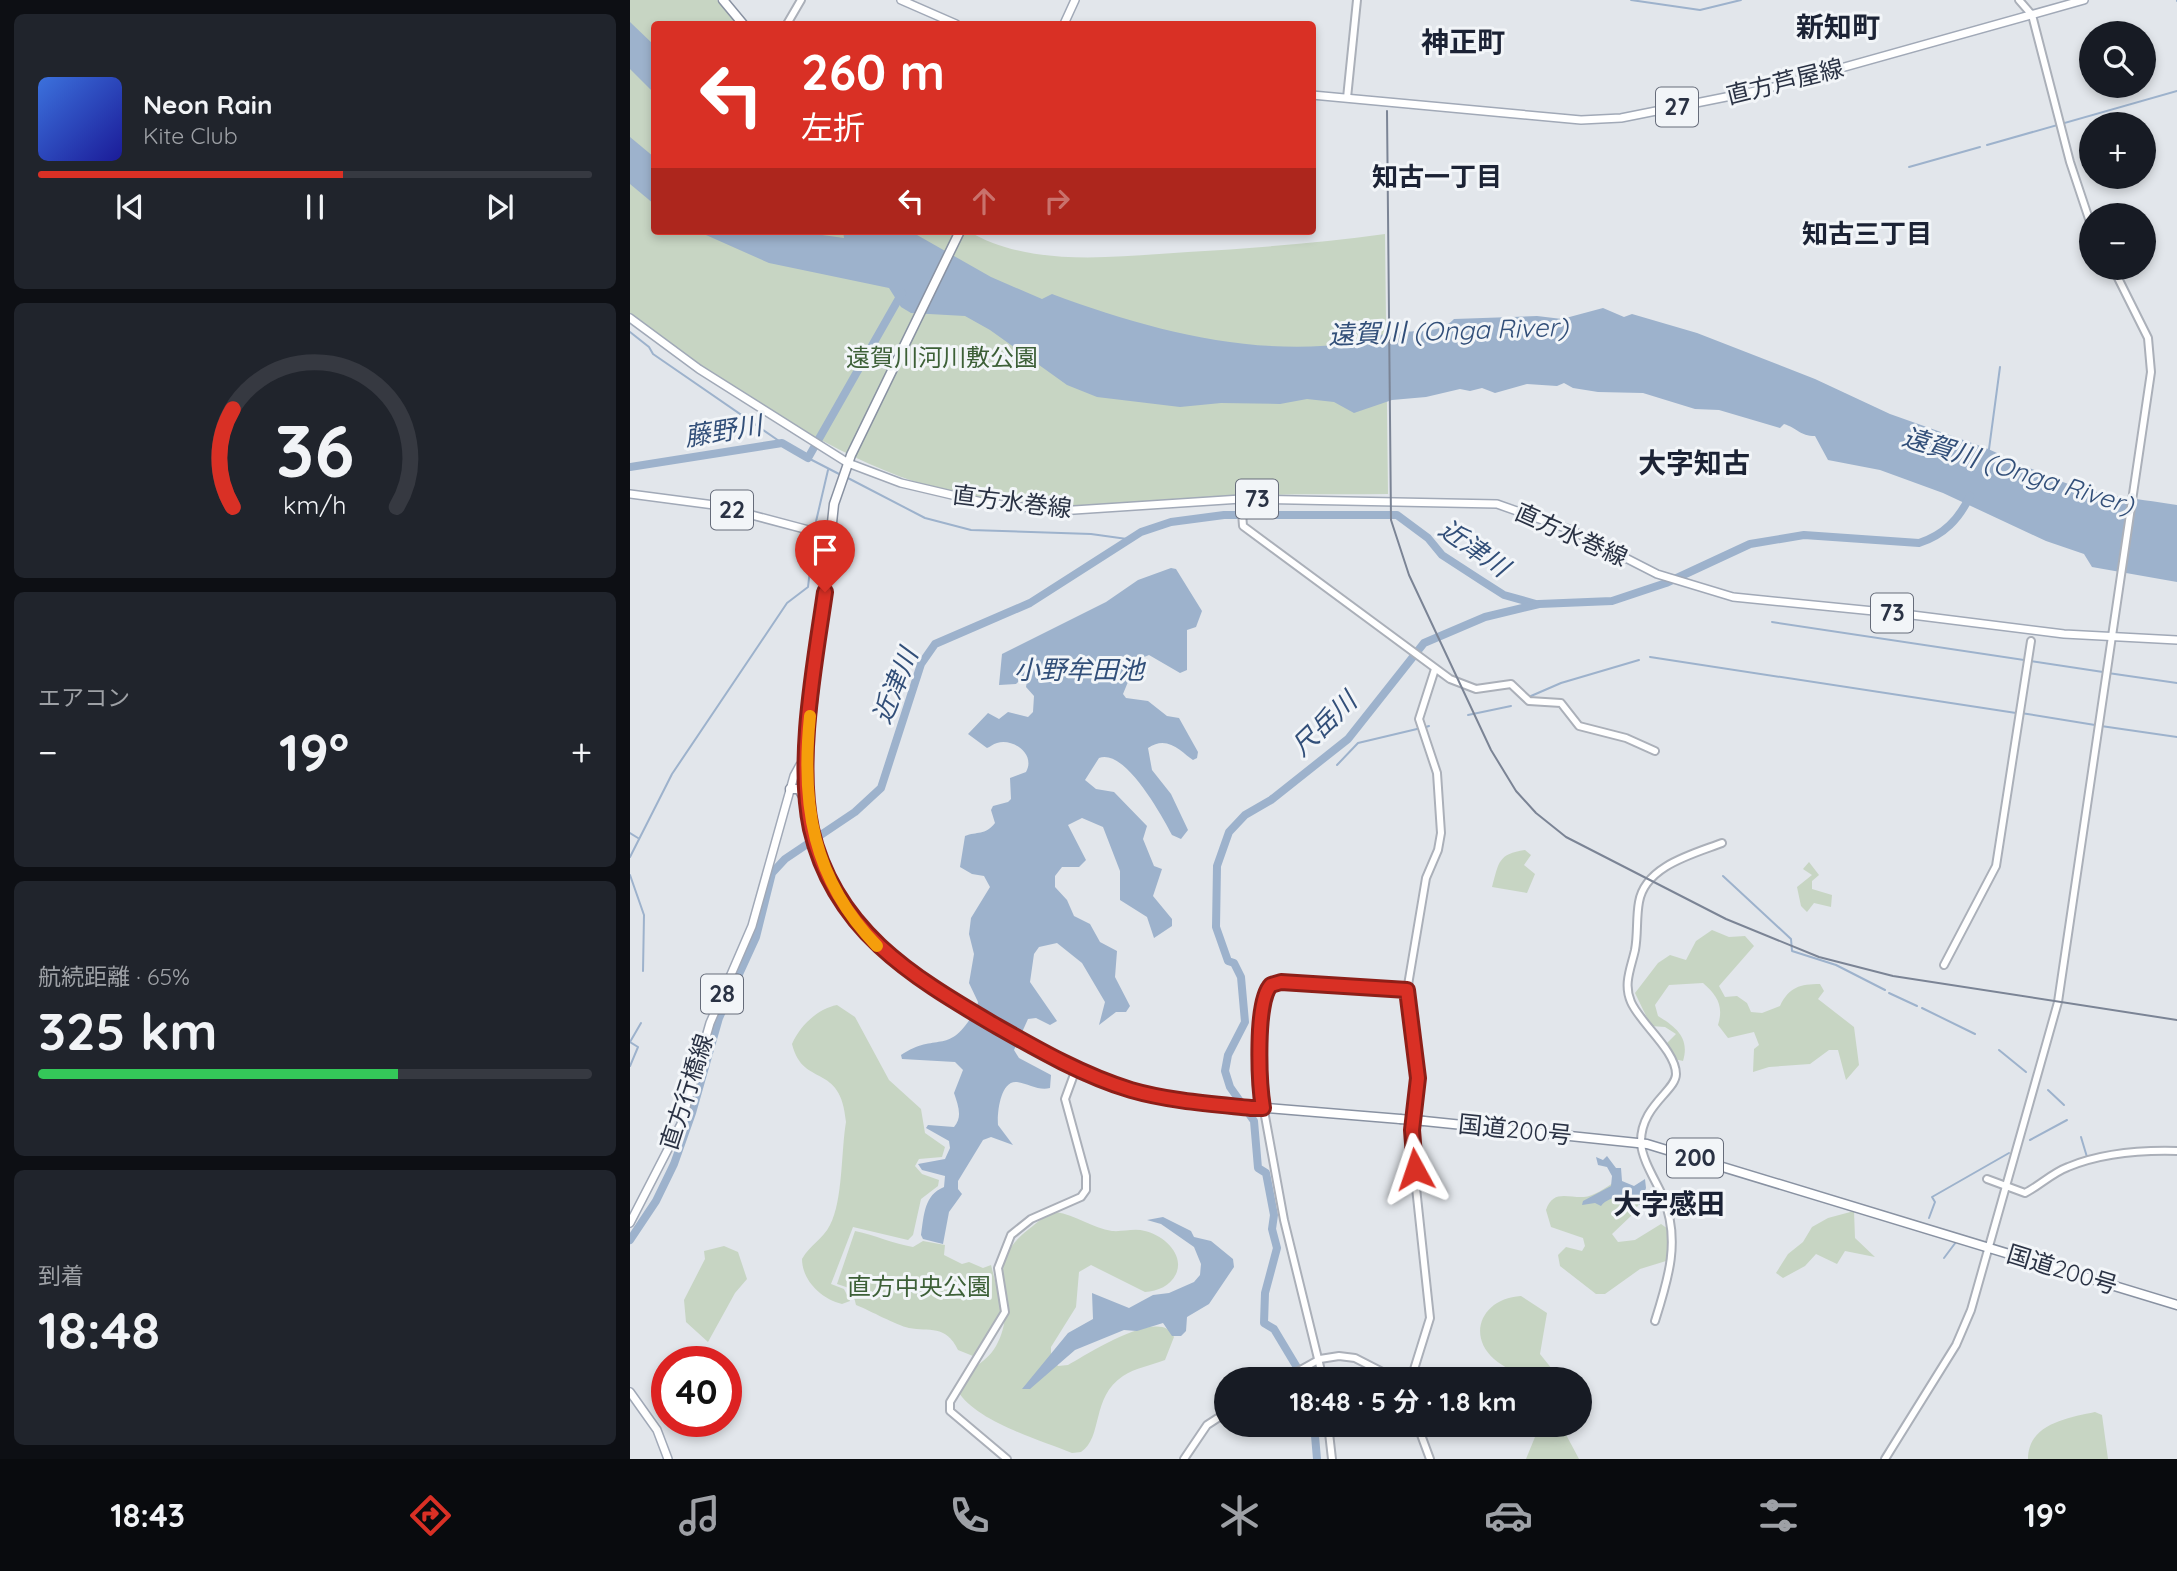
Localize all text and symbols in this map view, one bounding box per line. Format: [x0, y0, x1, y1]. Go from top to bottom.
district label: 新知町 [1796, 9, 1880, 44]
map controls [2079, 21, 2156, 280]
button: search [2079, 21, 2156, 98]
district label: 神正町 [1421, 24, 1505, 59]
text: 260 m [801, 41, 945, 102]
icon: left [686, 49, 777, 140]
street label: 直方芦屋線 [1723, 52, 1847, 110]
text: Neon Rain [143, 88, 272, 121]
road number: 27 [1656, 88, 1698, 127]
text: 左折 [801, 107, 865, 147]
button: + [2079, 112, 2156, 189]
text: Kite Club [143, 121, 238, 150]
district label: 知古一丁目 [1372, 160, 1502, 193]
icon: left [892, 182, 930, 220]
icon: ahead [965, 182, 1003, 220]
icon: right [1038, 182, 1076, 220]
icon: previous [111, 188, 149, 226]
icon: pause [296, 188, 334, 226]
icon: next [481, 188, 519, 226]
button: − [2079, 203, 2156, 280]
district label: 知古三丁目 [1802, 217, 1932, 250]
water label: 遠賀川 (Onga River) [1328, 310, 1570, 351]
park label: 遠賀川河川敷公園 [846, 342, 1038, 372]
text: 36 [275, 404, 355, 495]
water label: 藤野川 [682, 408, 767, 453]
water label: 遠賀川 (Onga River) [1899, 420, 2139, 522]
district label: 大字知古 [1638, 445, 1750, 480]
street label: 直方水巻線 [951, 479, 1074, 523]
road number: 73 [1236, 480, 1278, 519]
text: km/h [283, 488, 347, 519]
road number: 22 [711, 490, 753, 530]
street label: 直方水巻線 [1510, 496, 1632, 572]
water label: 近津川 [1433, 512, 1518, 585]
pin [795, 520, 855, 592]
icon: arrive [806, 531, 844, 569]
road number: 73 [1871, 594, 1913, 632]
water label: 近津川 [865, 641, 926, 728]
water label: 小野牟田池 [1014, 653, 1147, 686]
text: エアコン [38, 683, 130, 712]
water label: 尺岳川 [1284, 683, 1365, 763]
text: 19° [279, 719, 349, 784]
text: − [38, 728, 58, 776]
text: + [571, 728, 592, 776]
text: 航続距離 · 65% [38, 962, 190, 991]
road number: 28 [701, 974, 743, 1014]
text: 325 km [38, 998, 218, 1063]
street label: 直方行橋線 [653, 1030, 719, 1153]
street label: 国道200号 [1457, 1108, 1573, 1150]
position arrow [1378, 1132, 1452, 1206]
road number: 200 [1667, 1138, 1723, 1177]
district label: 大字感田 [1613, 1186, 1725, 1221]
street label: 国道200号 [2003, 1238, 2121, 1300]
text: 到着 [38, 1261, 84, 1290]
park label: 直方中央公園 [847, 1271, 991, 1301]
text: 18:48 [38, 1297, 160, 1362]
speed limit sign: 40 [651, 1346, 742, 1437]
text: 18:48 · 5 分 · 1.8 km [1290, 1385, 1516, 1418]
icon: directions [406, 1491, 455, 1540]
icon: music [675, 1491, 724, 1540]
icon: phone [945, 1491, 994, 1540]
icon: climate [1215, 1491, 1264, 1540]
icon: car [1484, 1491, 1533, 1540]
icon: filters [1754, 1491, 1803, 1540]
text: 18:43 [110, 1495, 185, 1535]
text: 19° [2023, 1495, 2067, 1535]

